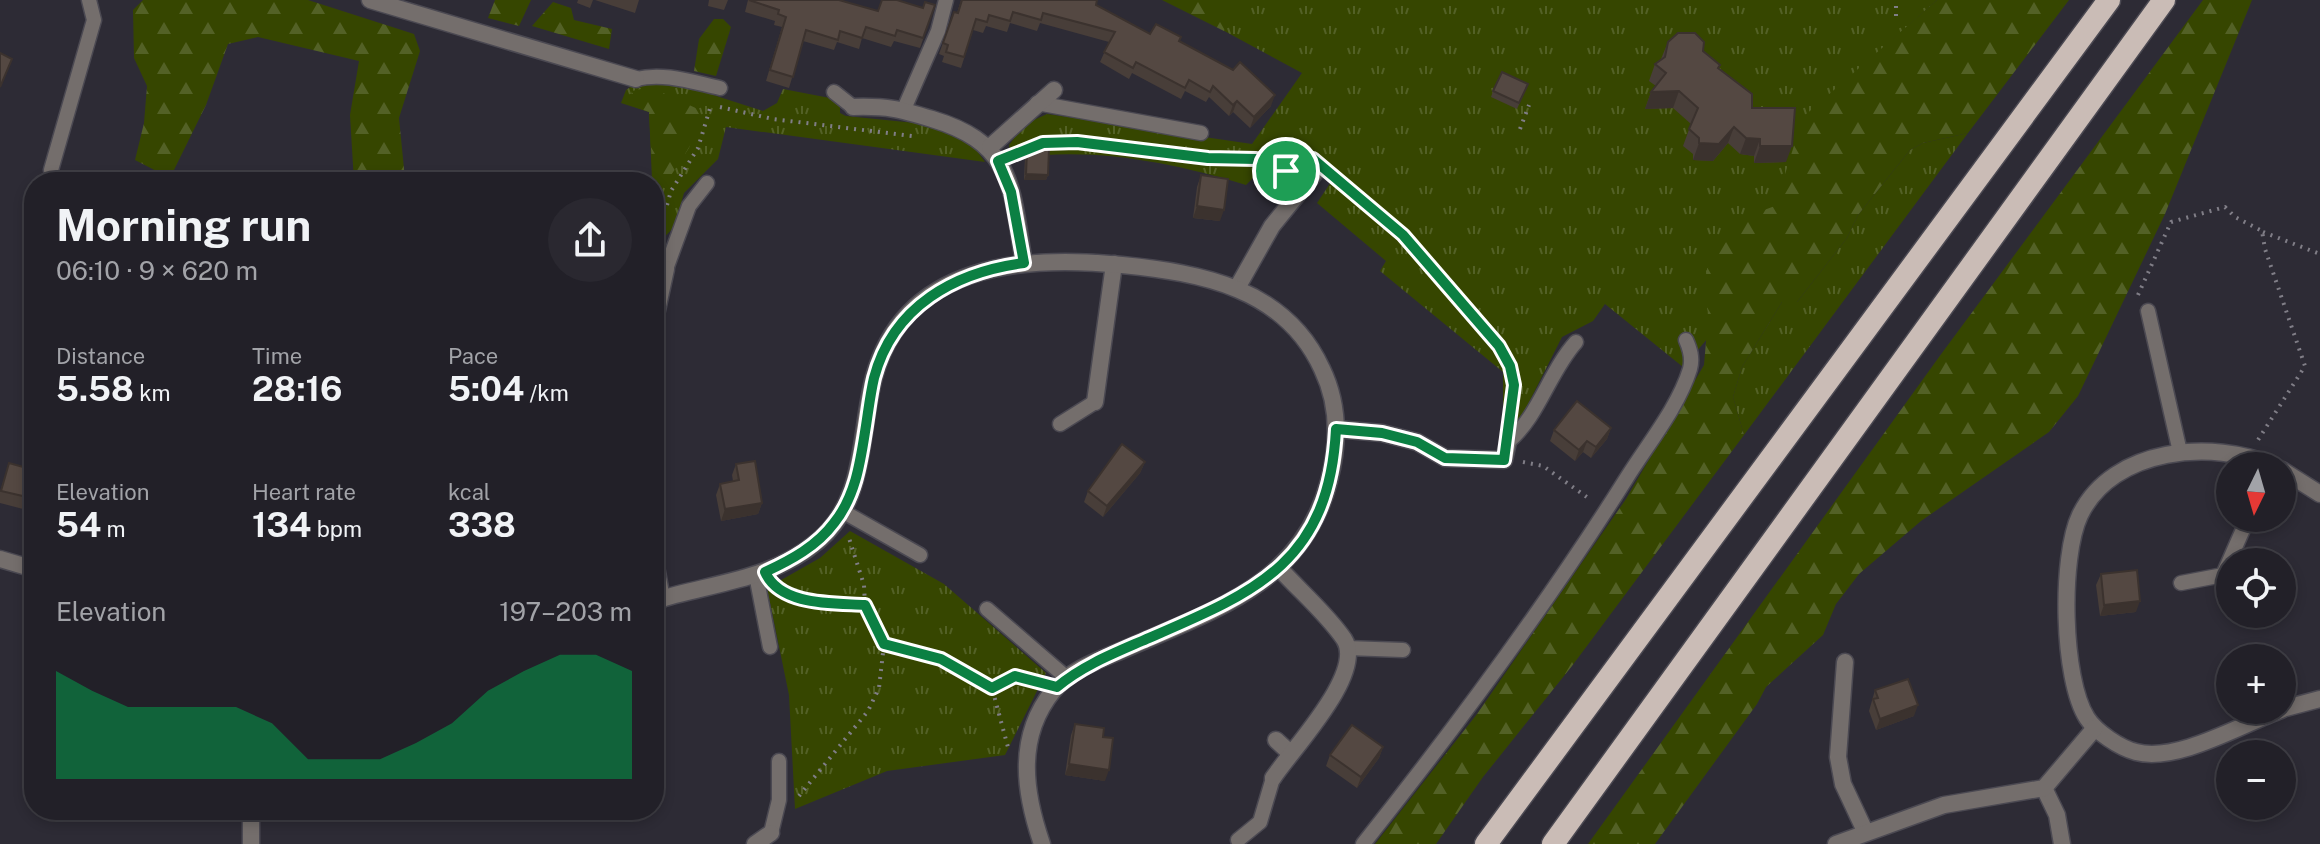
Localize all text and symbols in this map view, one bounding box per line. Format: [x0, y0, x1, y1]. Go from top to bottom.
pin [1252, 137, 1320, 205]
icon: arrive [1264, 149, 1308, 193]
button: share [548, 198, 632, 282]
text: Morning run [56, 199, 311, 251]
text: 06:10 · 9 × 620 m [56, 255, 258, 286]
text: Distance [56, 343, 145, 369]
text: Time [252, 343, 302, 369]
text: Pace [448, 343, 498, 369]
text: 5.58 [56, 369, 134, 409]
text: 28:16 [252, 369, 343, 409]
text: 5:04 [448, 369, 524, 409]
text: km [134, 380, 171, 406]
text: /km [524, 380, 569, 406]
north arrow [2216, 452, 2296, 532]
map controls [2216, 452, 2296, 820]
text: Elevation [56, 479, 149, 505]
text: Heart rate [252, 479, 356, 505]
text: kcal [448, 479, 490, 505]
text: 54 [56, 505, 101, 545]
text: 134 [252, 505, 311, 545]
text: 338 [448, 505, 516, 545]
text: m [101, 516, 126, 542]
text: bpm [311, 516, 362, 542]
button: locate [2216, 548, 2296, 628]
text: Elevation [56, 596, 166, 627]
text: 197–203 m [499, 596, 632, 627]
button: + [2216, 644, 2296, 724]
button: − [2216, 740, 2296, 820]

